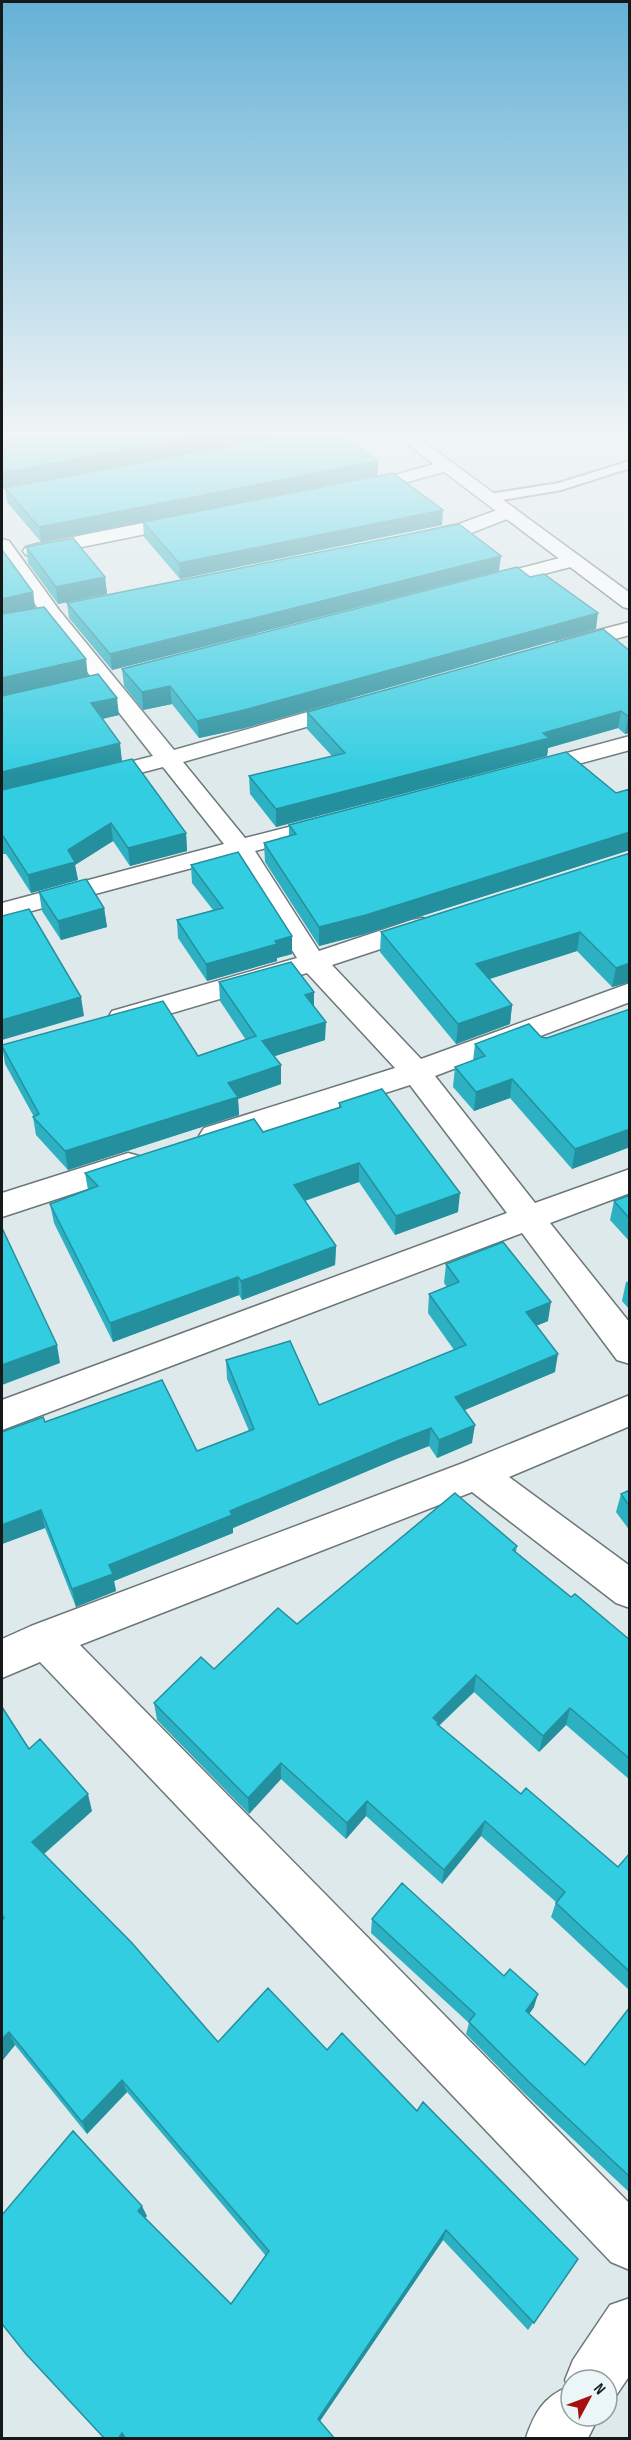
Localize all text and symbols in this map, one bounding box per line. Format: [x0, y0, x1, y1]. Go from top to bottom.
north arrow [559, 2368, 619, 2428]
text: N [589, 2380, 609, 2399]

